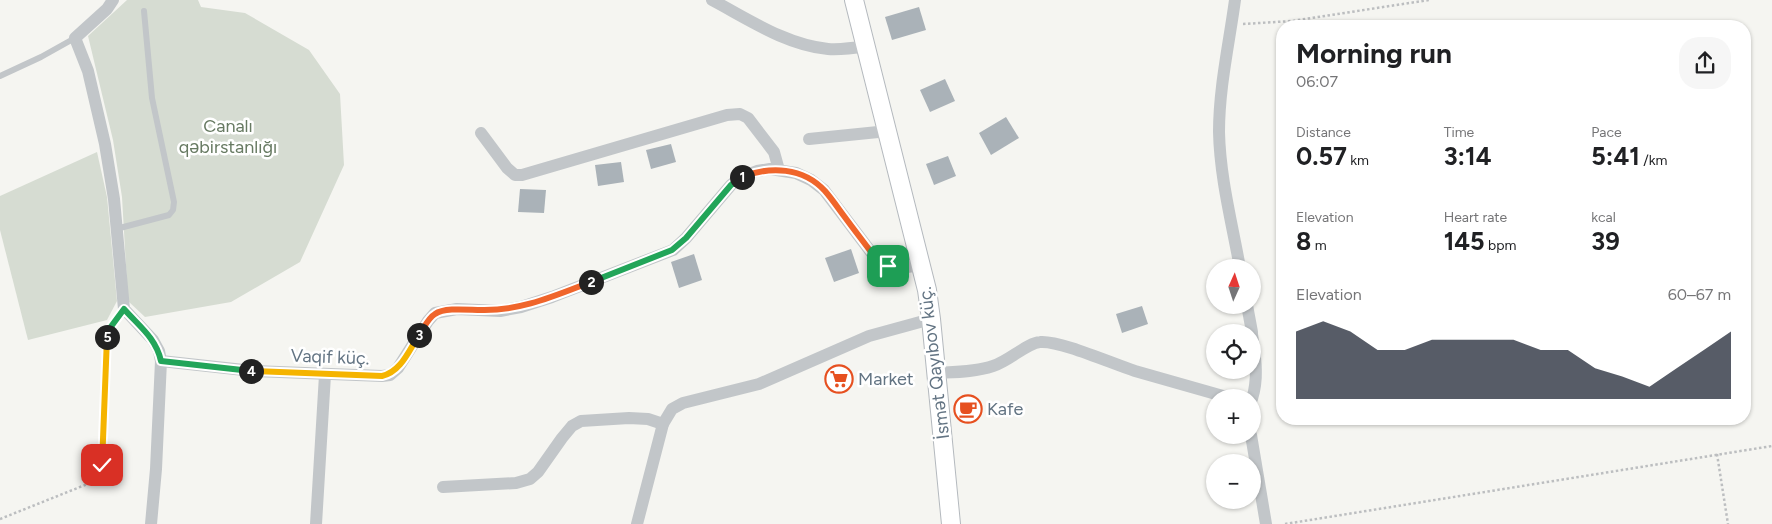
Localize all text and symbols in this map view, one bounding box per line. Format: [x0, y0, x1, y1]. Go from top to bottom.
text: Morning run [1296, 36, 1452, 70]
button: share [1679, 37, 1731, 89]
text: 06:07 [1296, 72, 1338, 91]
park label: Canalı qəbirstanlığı [179, 115, 277, 158]
text: Distance [1296, 124, 1351, 141]
text: Time [1444, 124, 1474, 141]
text: Pace [1591, 124, 1622, 141]
text: 0.57 [1296, 141, 1347, 171]
text: 3:14 [1444, 141, 1491, 171]
text: 5:41 [1591, 141, 1640, 171]
text: km [1347, 152, 1369, 169]
text: /km [1640, 152, 1667, 169]
pin: 1 [730, 164, 754, 190]
text: 1 [740, 169, 745, 186]
text: Elevation [1296, 209, 1354, 226]
text: Heart rate [1444, 209, 1507, 226]
text: kcal [1591, 209, 1616, 226]
text: 8 [1296, 226, 1311, 256]
text: 145 [1444, 226, 1485, 256]
text: 39 [1591, 226, 1620, 256]
text: m [1311, 237, 1327, 254]
text: bpm [1485, 237, 1516, 254]
pin [867, 245, 909, 287]
icon: arrive [874, 252, 902, 280]
north arrow [1206, 259, 1261, 314]
map controls [1206, 259, 1261, 509]
pin: 2 [578, 270, 604, 294]
text: 2 [587, 274, 596, 291]
text: Elevation [1296, 285, 1362, 304]
text: 60–67 m [1668, 285, 1731, 304]
street label: İsmət Qayıbov küç. [914, 286, 954, 440]
pin: 3 [406, 322, 432, 348]
pin: 5 [94, 324, 120, 350]
button: locate [1206, 324, 1261, 379]
text: 3 [416, 327, 423, 344]
text: 5 [103, 329, 112, 346]
street label: Vaqif küç. [290, 345, 370, 369]
pin: 4 [238, 358, 264, 384]
text: 4 [247, 363, 256, 380]
supermarket icon: Market [824, 364, 854, 394]
place label: Market [858, 368, 914, 390]
button: + [1206, 389, 1261, 444]
cafe icon: Kafe [953, 394, 983, 424]
place label: Kafe [987, 398, 1024, 420]
pin [81, 444, 123, 486]
icon: check [88, 451, 116, 479]
button: − [1206, 454, 1261, 509]

